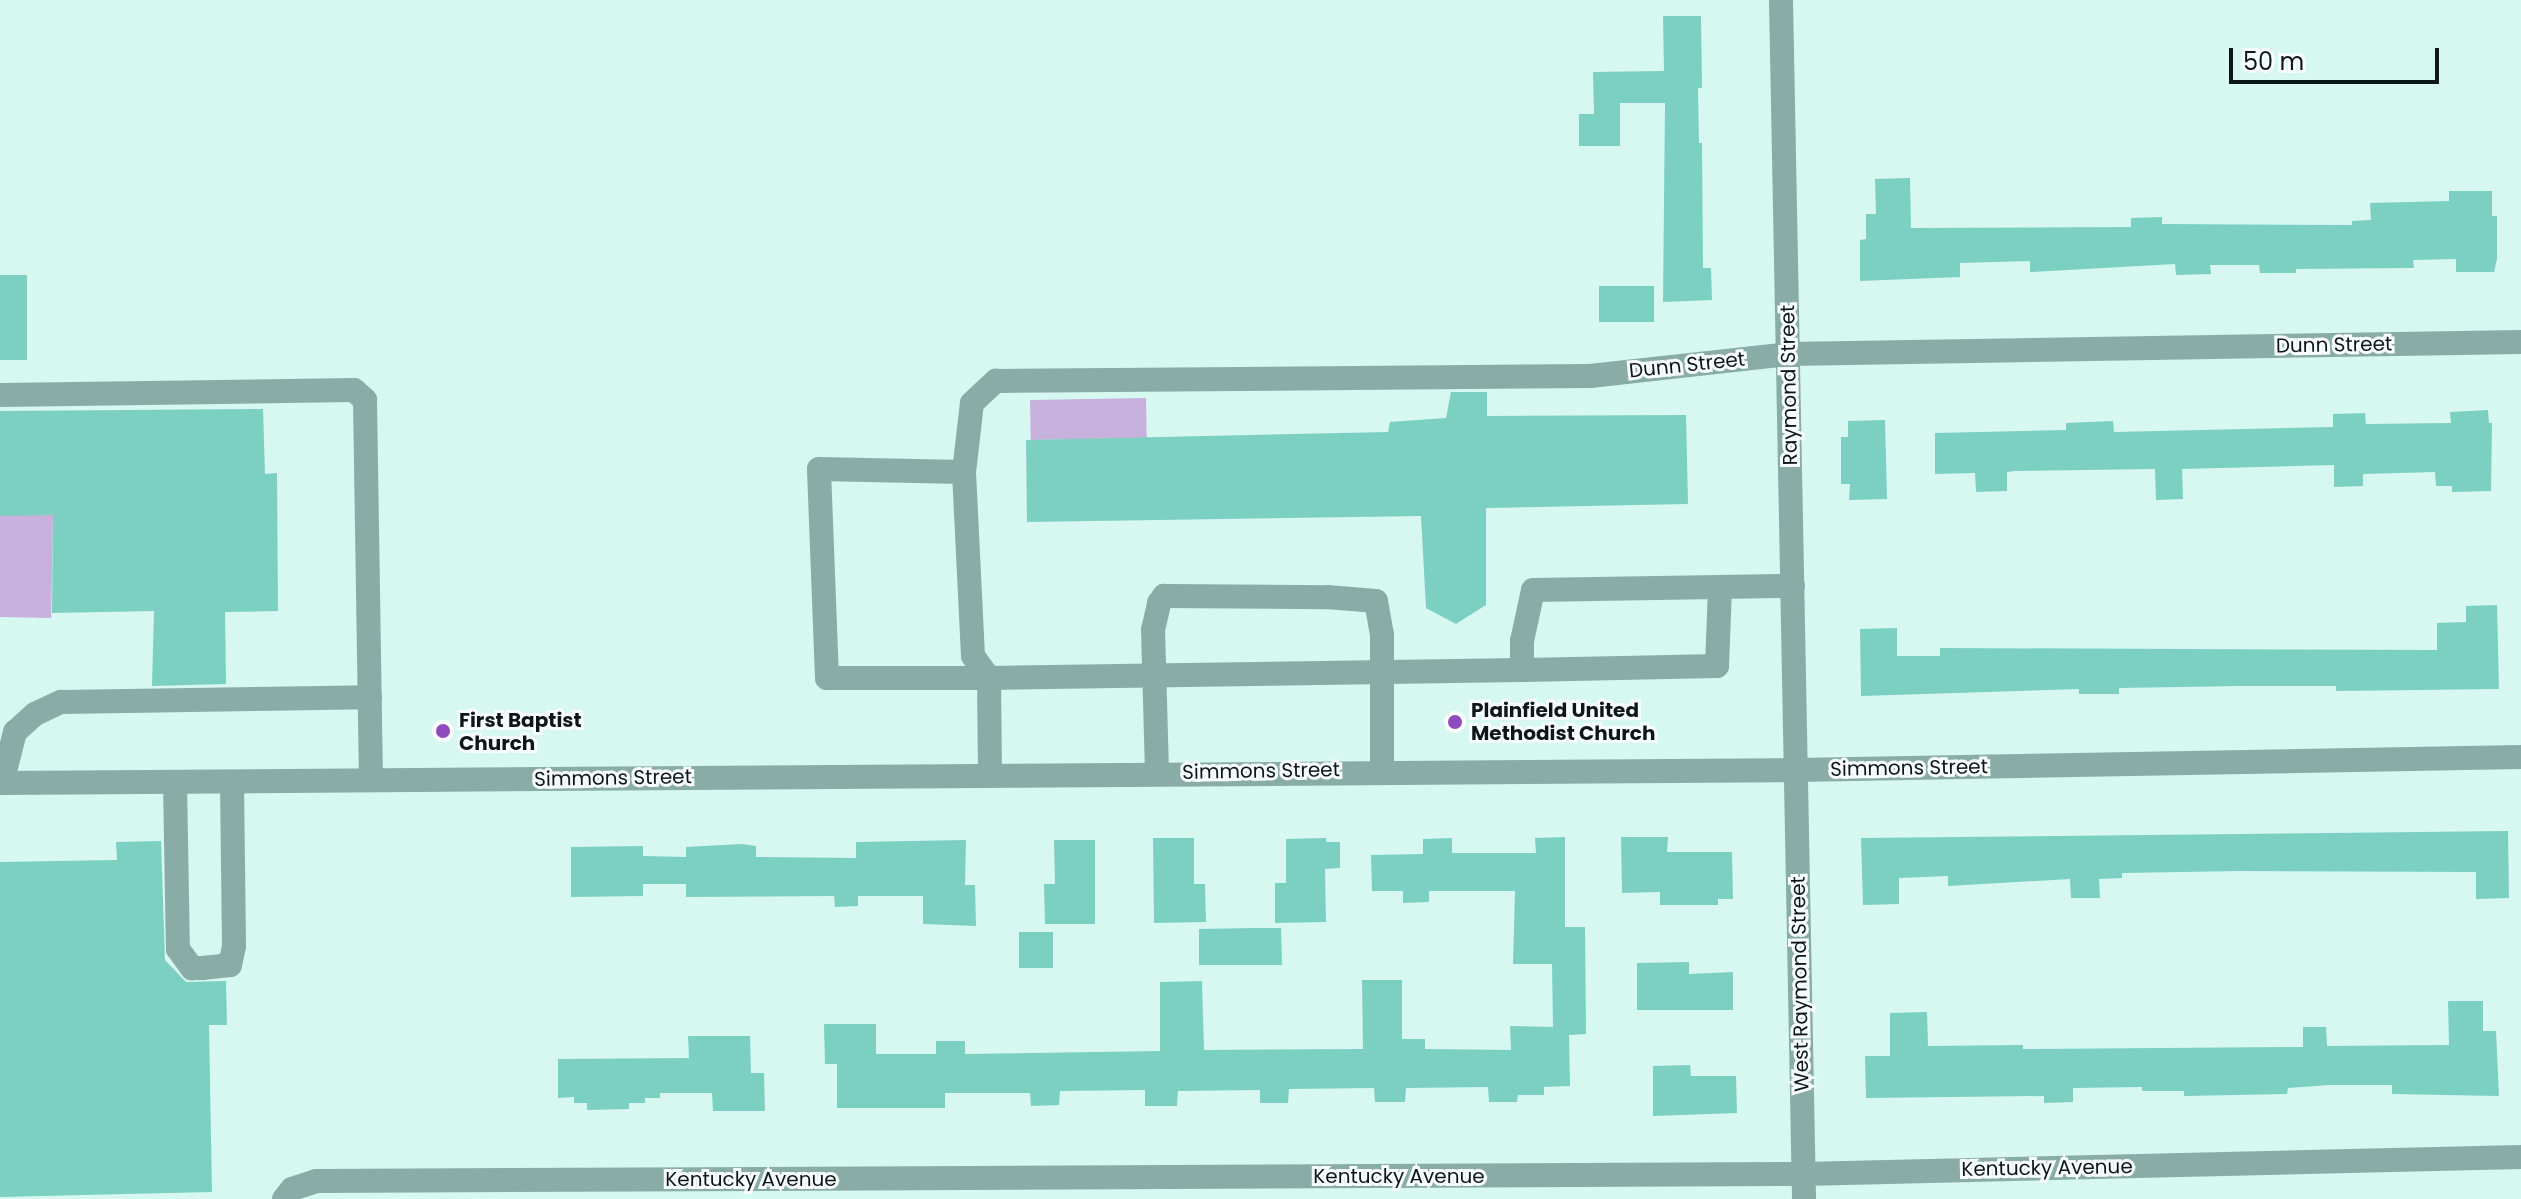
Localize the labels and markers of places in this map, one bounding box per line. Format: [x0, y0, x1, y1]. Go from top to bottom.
place label: Plainfield United Methodist Church [1471, 698, 1655, 745]
place label: First Baptist Church [459, 708, 582, 755]
marker: Plainfield United Methodist Church [1446, 713, 1464, 731]
marker: First Baptist Church [434, 722, 452, 740]

